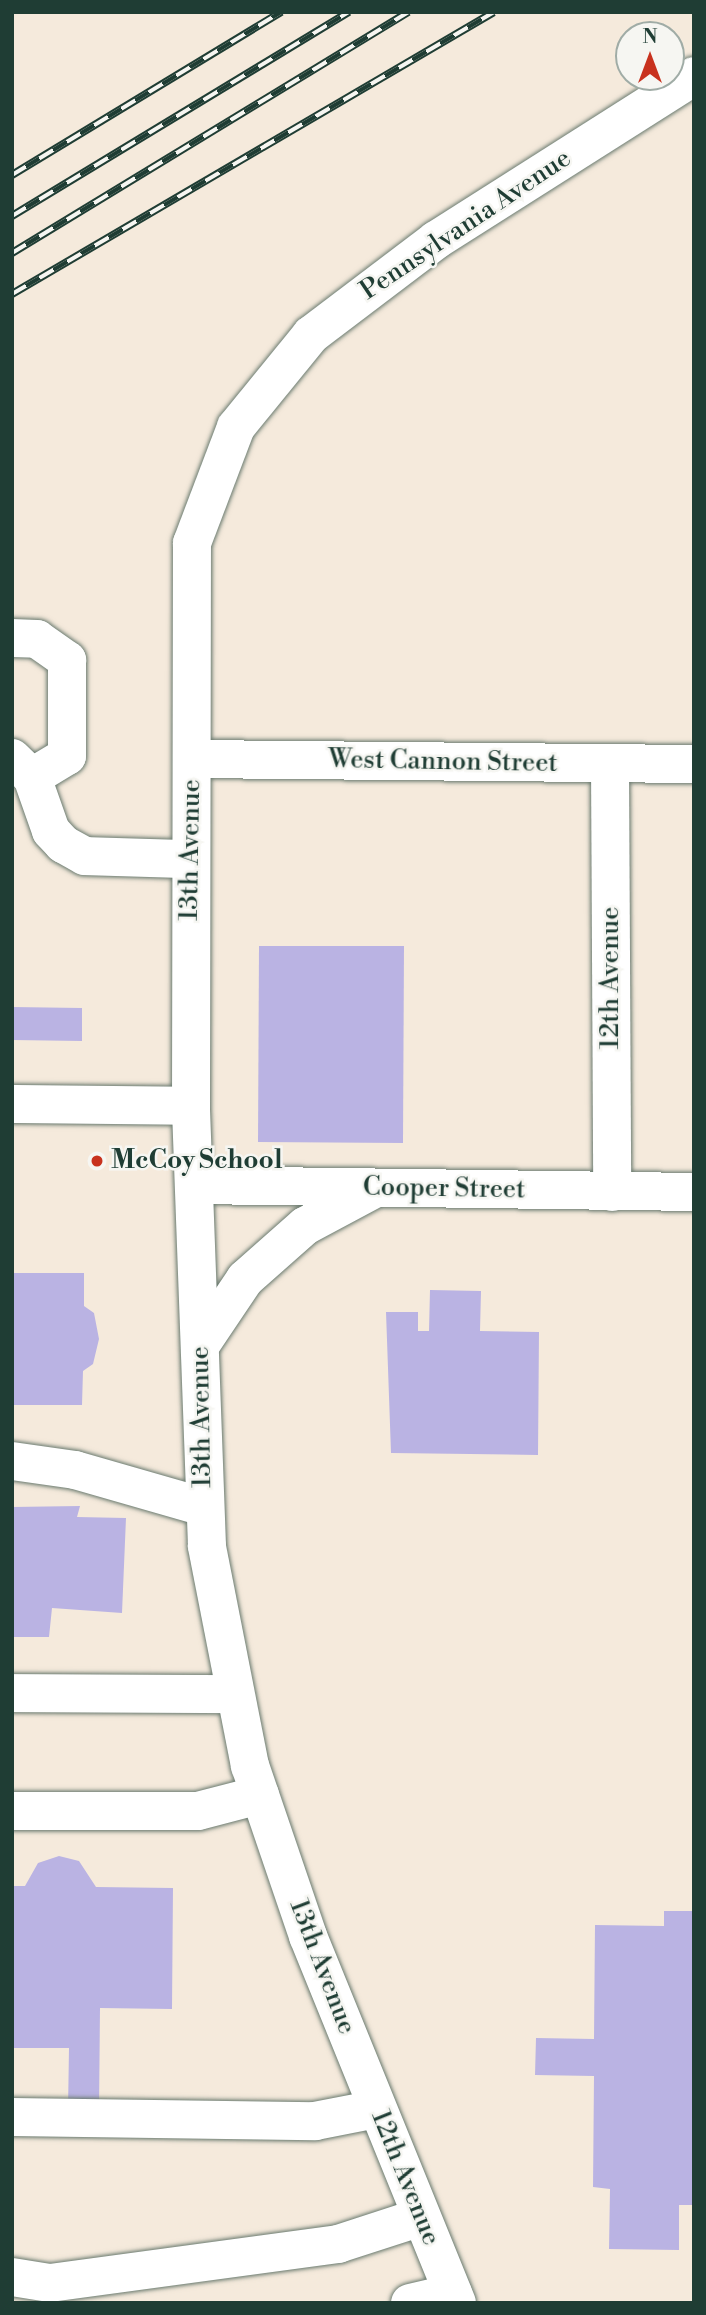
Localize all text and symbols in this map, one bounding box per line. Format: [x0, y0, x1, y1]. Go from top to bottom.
north arrow [615, 21, 685, 91]
text: N [642, 25, 658, 49]
street label: Pennsylvania Avenue [355, 143, 577, 307]
street label: West Cannon Street [328, 744, 558, 780]
street label: 13th Avenue [174, 779, 208, 921]
street label: 12th Avenue [595, 907, 627, 1049]
place label: McCoy School [111, 1145, 282, 1177]
marker: McCoy School [89, 1153, 105, 1169]
street label: Cooper Street [363, 1172, 525, 1206]
street label: 13th Avenue [185, 1346, 219, 1488]
street label: 13th Avenue [282, 1895, 362, 2039]
street label: 12th Avenue [364, 2106, 446, 2250]

